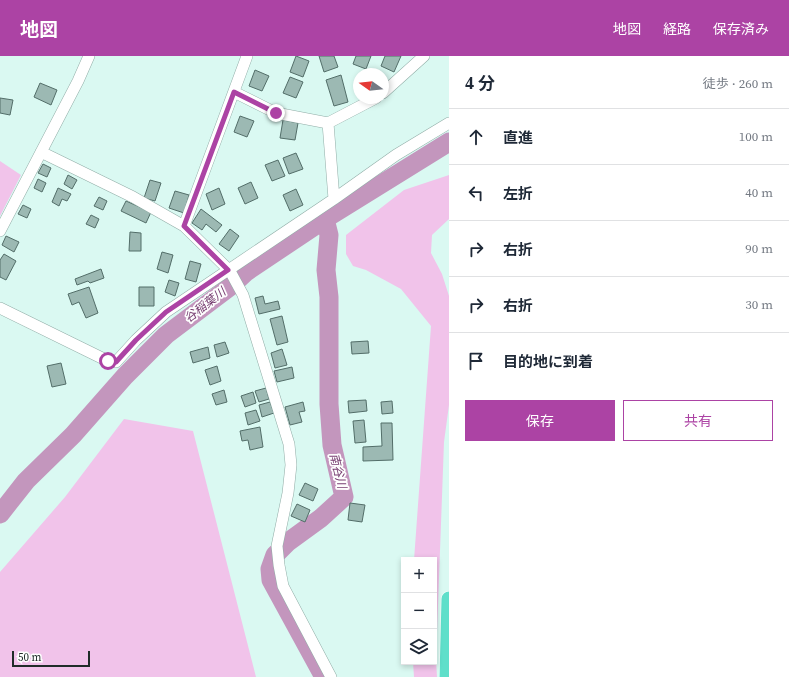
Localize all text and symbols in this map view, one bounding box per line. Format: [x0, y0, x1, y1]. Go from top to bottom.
text: 地図 [20, 16, 58, 42]
text: 地図 [613, 19, 641, 39]
text: 経路 [663, 19, 691, 39]
text: 保存済み [713, 19, 769, 39]
north arrow [353, 68, 389, 104]
text: 4 分 [465, 71, 495, 95]
text: 徒歩 · 260 m [703, 75, 773, 92]
route end [267, 104, 285, 122]
icon: ahead [465, 126, 487, 148]
text: 直進 [503, 127, 533, 148]
text: 100 m [739, 128, 773, 145]
icon: left [465, 182, 487, 204]
text: 左折 [503, 183, 533, 204]
text: 40 m [745, 184, 773, 201]
icon: right [465, 238, 487, 260]
text: 右折 [503, 239, 533, 260]
text: 90 m [745, 240, 773, 257]
water label: 谷稲葉川 [181, 283, 230, 326]
icon: right [465, 294, 487, 316]
text: 右折 [503, 295, 533, 316]
text: 30 m [745, 296, 773, 313]
icon: arrive [465, 350, 487, 372]
text: 目的地に到着 [503, 351, 593, 372]
route start [99, 352, 117, 370]
button: 保存 [465, 400, 615, 441]
button: 共有 [623, 400, 773, 441]
water label: 南谷川 [326, 452, 351, 492]
map controls [401, 557, 437, 665]
button: + [401, 557, 437, 593]
button: − [401, 593, 437, 629]
button: layers [401, 629, 437, 665]
scale bar [12, 649, 90, 668]
text: 50 m [18, 650, 41, 665]

